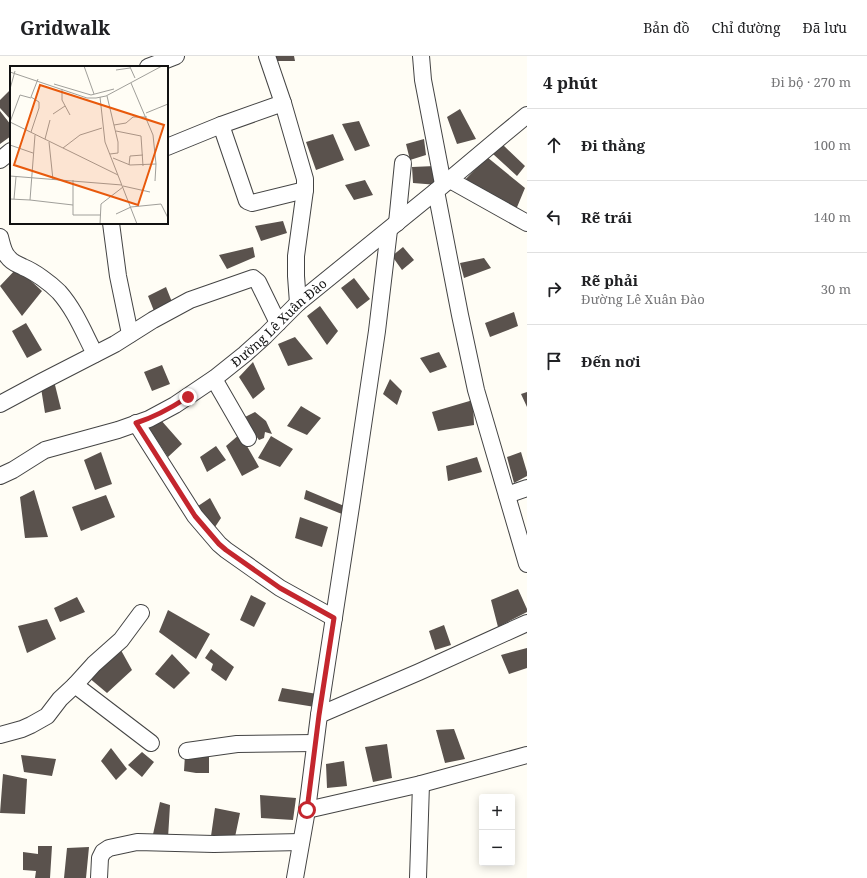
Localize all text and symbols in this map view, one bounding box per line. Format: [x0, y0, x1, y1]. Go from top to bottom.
text: Gridwalk [20, 15, 110, 41]
text: Bản đồ [643, 18, 690, 37]
text: Chỉ đường [712, 18, 781, 37]
text: Đã lưu [803, 18, 847, 37]
inset map [10, 66, 168, 224]
text: 4 phút [543, 71, 598, 94]
text: Đi bộ · 270 m [771, 73, 851, 91]
icon: ahead [543, 134, 565, 156]
text: Đi thẳng [581, 135, 645, 155]
text: 100 m [814, 136, 851, 154]
icon: left [543, 206, 565, 228]
text: Rẽ trái [581, 207, 632, 227]
text: 140 m [814, 208, 851, 226]
text: Rẽ phải [581, 270, 638, 290]
street label: Đường Lê Xuân Đào [227, 274, 330, 371]
icon: right [543, 278, 565, 300]
text: 30 m [821, 280, 851, 298]
text: Đường Lê Xuân Đào [581, 290, 705, 308]
icon: arrive [543, 350, 565, 372]
text: Đến nơi [581, 351, 641, 371]
route end [179, 388, 197, 406]
map controls [479, 794, 515, 866]
button: + [479, 794, 515, 830]
route start [298, 801, 316, 819]
button: − [479, 830, 515, 866]

